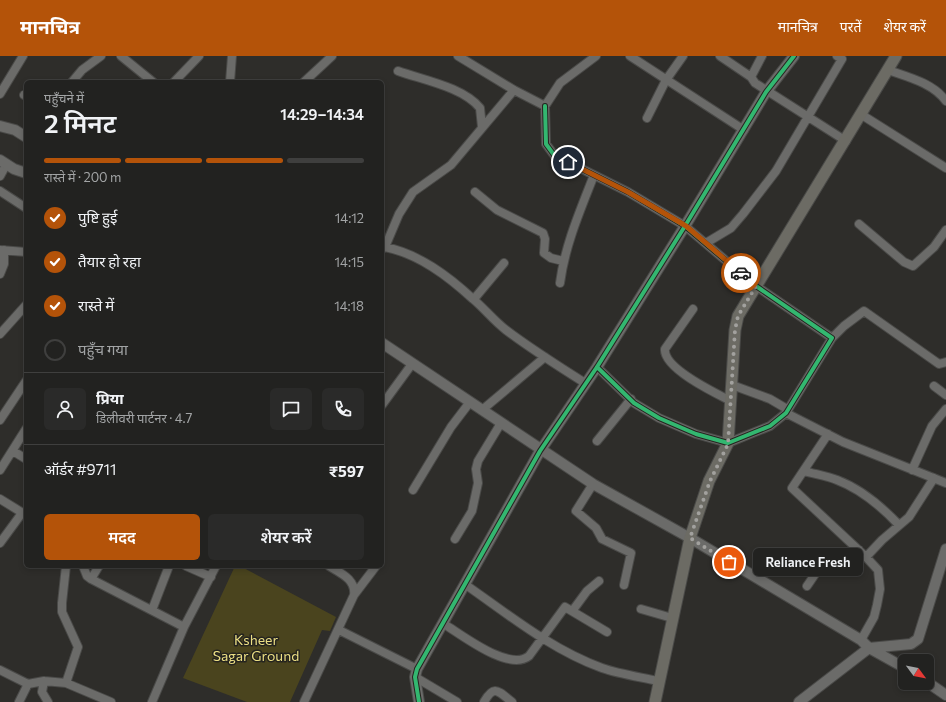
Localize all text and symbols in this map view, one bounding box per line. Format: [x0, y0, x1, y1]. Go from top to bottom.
text: मानचित्र [20, 15, 80, 38]
text: मानचित्र [778, 18, 818, 35]
text: परतें [840, 18, 861, 35]
text: शेयर करें [883, 18, 926, 35]
text: पहुँचने में [44, 90, 84, 106]
text: 14:29–14:34 [280, 105, 364, 123]
text: 2 मिनट [44, 107, 116, 138]
pin [551, 145, 585, 179]
icon: home [557, 151, 579, 173]
text: रास्ते में · 200 m [44, 169, 121, 185]
icon: check [44, 207, 66, 229]
text: पुष्टि हुई [78, 208, 117, 226]
text: 14:12 [335, 210, 364, 226]
icon: check [44, 251, 66, 273]
text: तैयार हो रहा [78, 252, 141, 270]
courier [721, 253, 761, 293]
text: 14:15 [335, 254, 364, 270]
icon: car [730, 262, 752, 284]
icon: check [44, 295, 66, 317]
text: रास्ते में [78, 296, 114, 314]
text: 14:18 [334, 298, 364, 314]
text: पहुँच गया [78, 340, 128, 358]
button: person [44, 388, 86, 430]
button: chat [270, 388, 312, 430]
button: phone [322, 388, 364, 430]
text: प्रिया [96, 389, 124, 407]
text: डिलीवरी पार्टनर · 4.7 [96, 410, 192, 426]
text: ऑर्डर #9711 [44, 460, 116, 478]
text: ₹597 [329, 462, 364, 480]
button: मदद [44, 514, 200, 560]
button: शेयर करें [208, 514, 364, 560]
pin [712, 545, 746, 579]
callout: Reliance Fresh [753, 548, 863, 576]
icon: bag [718, 551, 740, 573]
text: Reliance Fresh [765, 554, 851, 570]
park label: Ksheer Sagar Ground [213, 631, 299, 664]
north arrow [898, 654, 934, 690]
map controls [898, 654, 934, 690]

